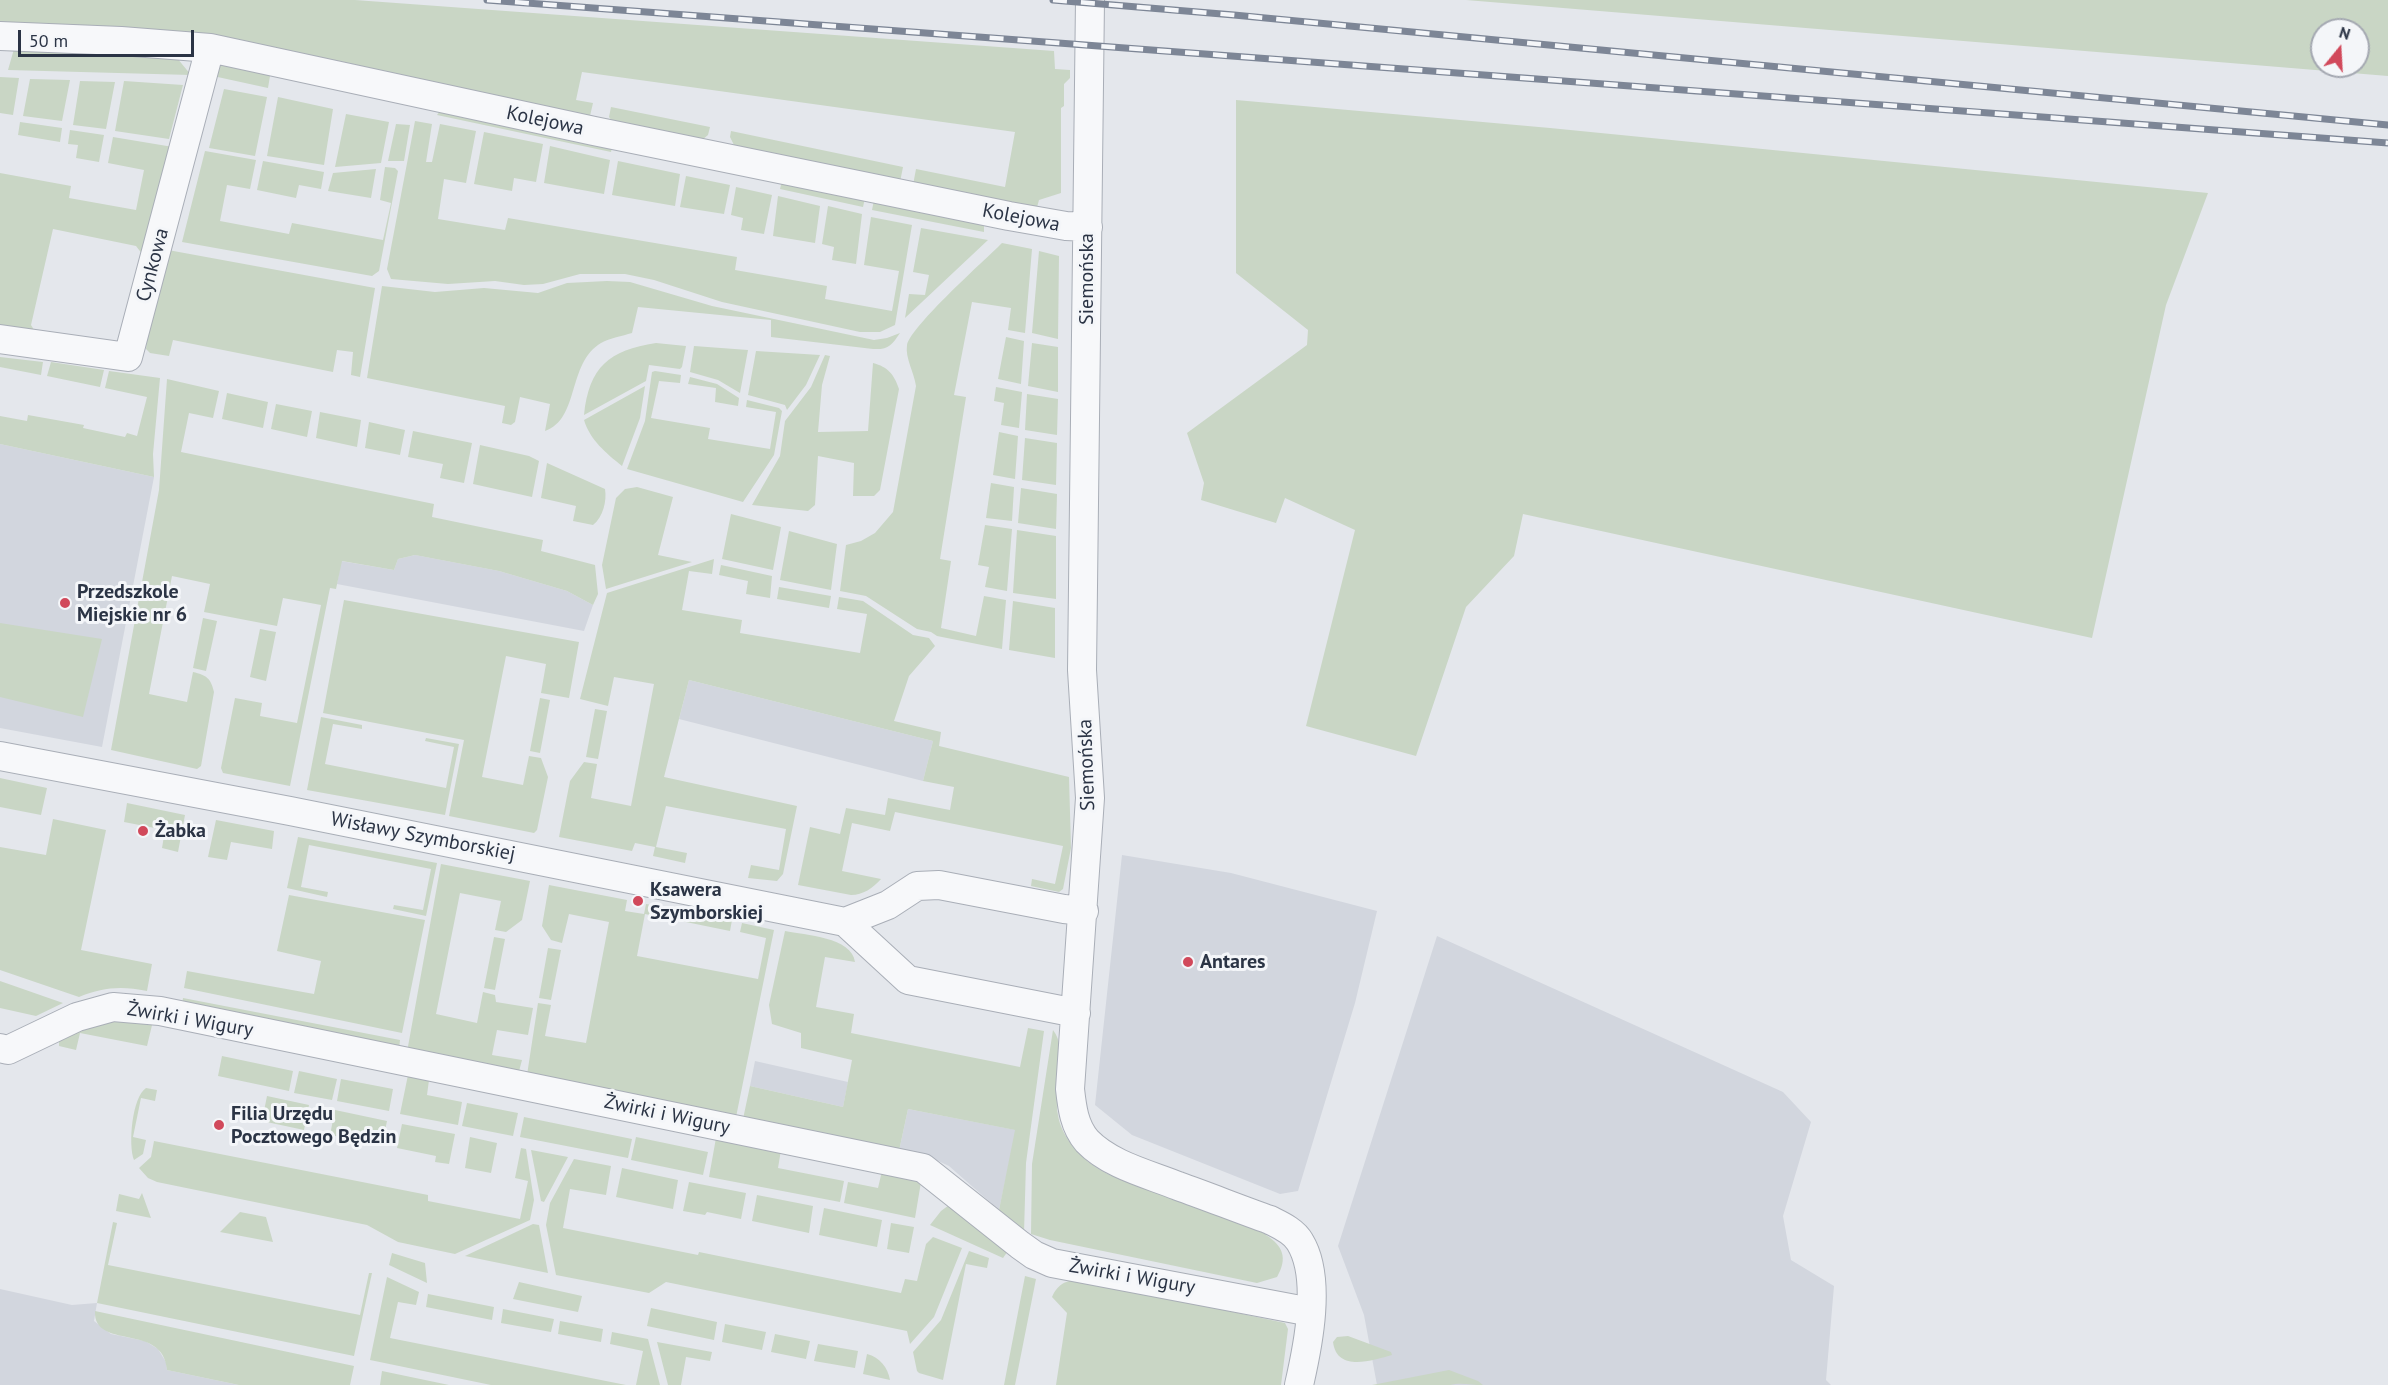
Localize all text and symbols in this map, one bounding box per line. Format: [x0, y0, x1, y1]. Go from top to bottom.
scale bar [21, 18, 196, 56]
north arrow [2310, 18, 2370, 78]
text: N [2337, 22, 2353, 44]
text: 50 m [29, 29, 68, 52]
street label: Kolejowa [504, 101, 586, 141]
street label: Kolejowa [980, 199, 1062, 237]
street label: Cynkowa [132, 226, 174, 304]
street label: Siemońska [1075, 233, 1099, 325]
place label: Przedszkole Miejskie nr 6 [77, 580, 187, 627]
marker: Przedszkole Miejskie nr 6 [58, 596, 72, 610]
street label: Siemońska [1073, 719, 1101, 811]
street label: Wisławy Szymborskiej [329, 807, 517, 867]
place label: Żabka [155, 819, 206, 843]
marker: Żabka [136, 824, 150, 838]
place label: Ksawera Szymborskiej [650, 878, 763, 925]
marker: Ksawera Szymborskiej [631, 894, 645, 908]
place label: Antares [1200, 950, 1266, 974]
marker: Antares [1181, 955, 1195, 969]
street label: Żwirki i Wigury [125, 997, 255, 1043]
street label: Żwirki i Wigury [602, 1090, 732, 1140]
place label: Filia Urzędu Pocztowego Będzin [231, 1102, 396, 1149]
marker: Filia Urzędu Pocztowego Będzin [212, 1118, 226, 1132]
street label: Żwirki i Wigury [1067, 1254, 1197, 1300]

